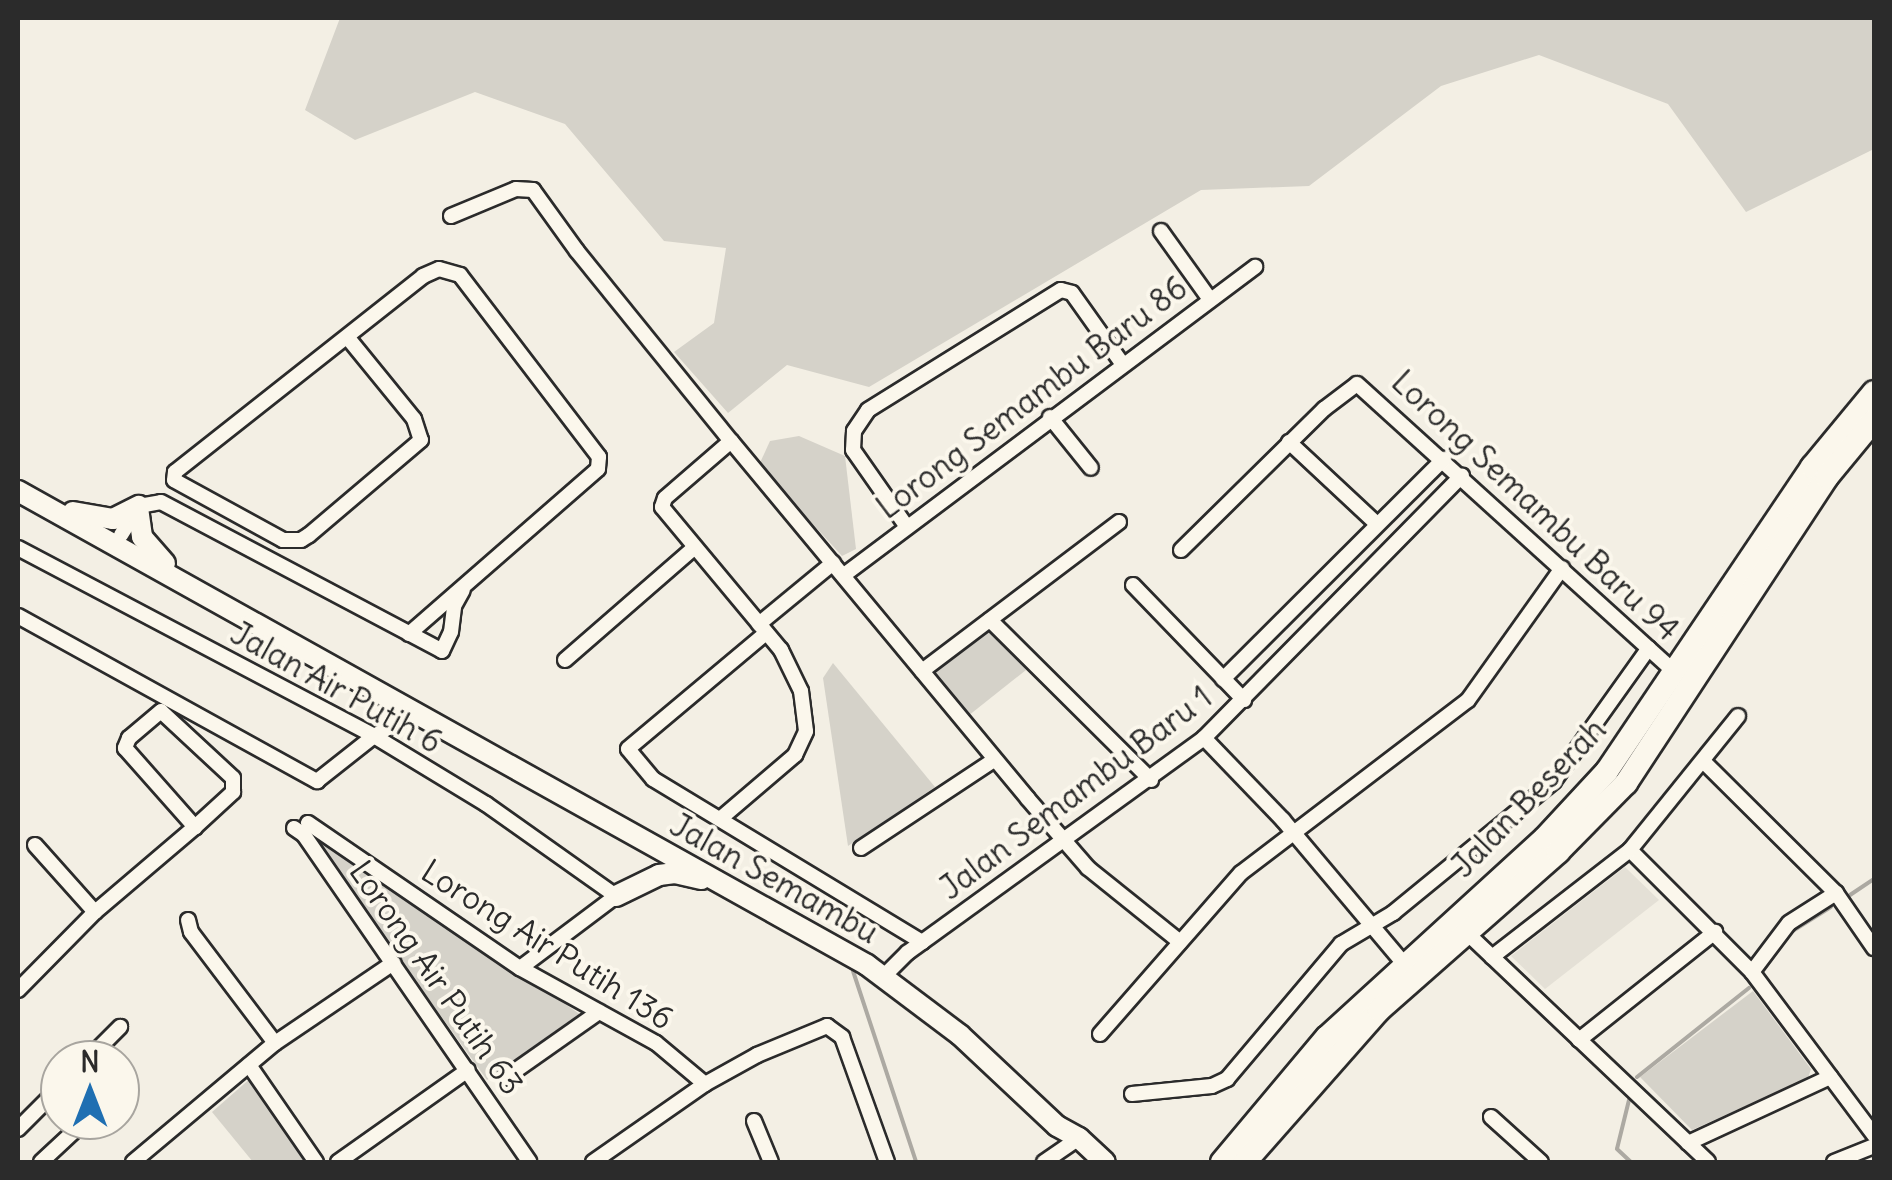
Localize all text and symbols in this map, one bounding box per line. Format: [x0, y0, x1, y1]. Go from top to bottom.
street label: Lorong Semambu Baru 86 [869, 269, 1195, 527]
street label: Lorong Semambu Baru 94 [1383, 363, 1687, 649]
street label: Jalan Air Putih 6 [224, 614, 448, 762]
street label: Jalan Semambu Baru 1 [932, 678, 1220, 908]
street label: Jalan Beserah [1444, 711, 1614, 885]
street label: Jalan Semambu [663, 806, 885, 952]
street label: Lorong Air Putih 136 [414, 852, 680, 1038]
street label: Lorong Air Putih 63 [341, 854, 531, 1102]
north arrow [40, 1040, 140, 1140]
text: N [80, 1044, 100, 1080]

